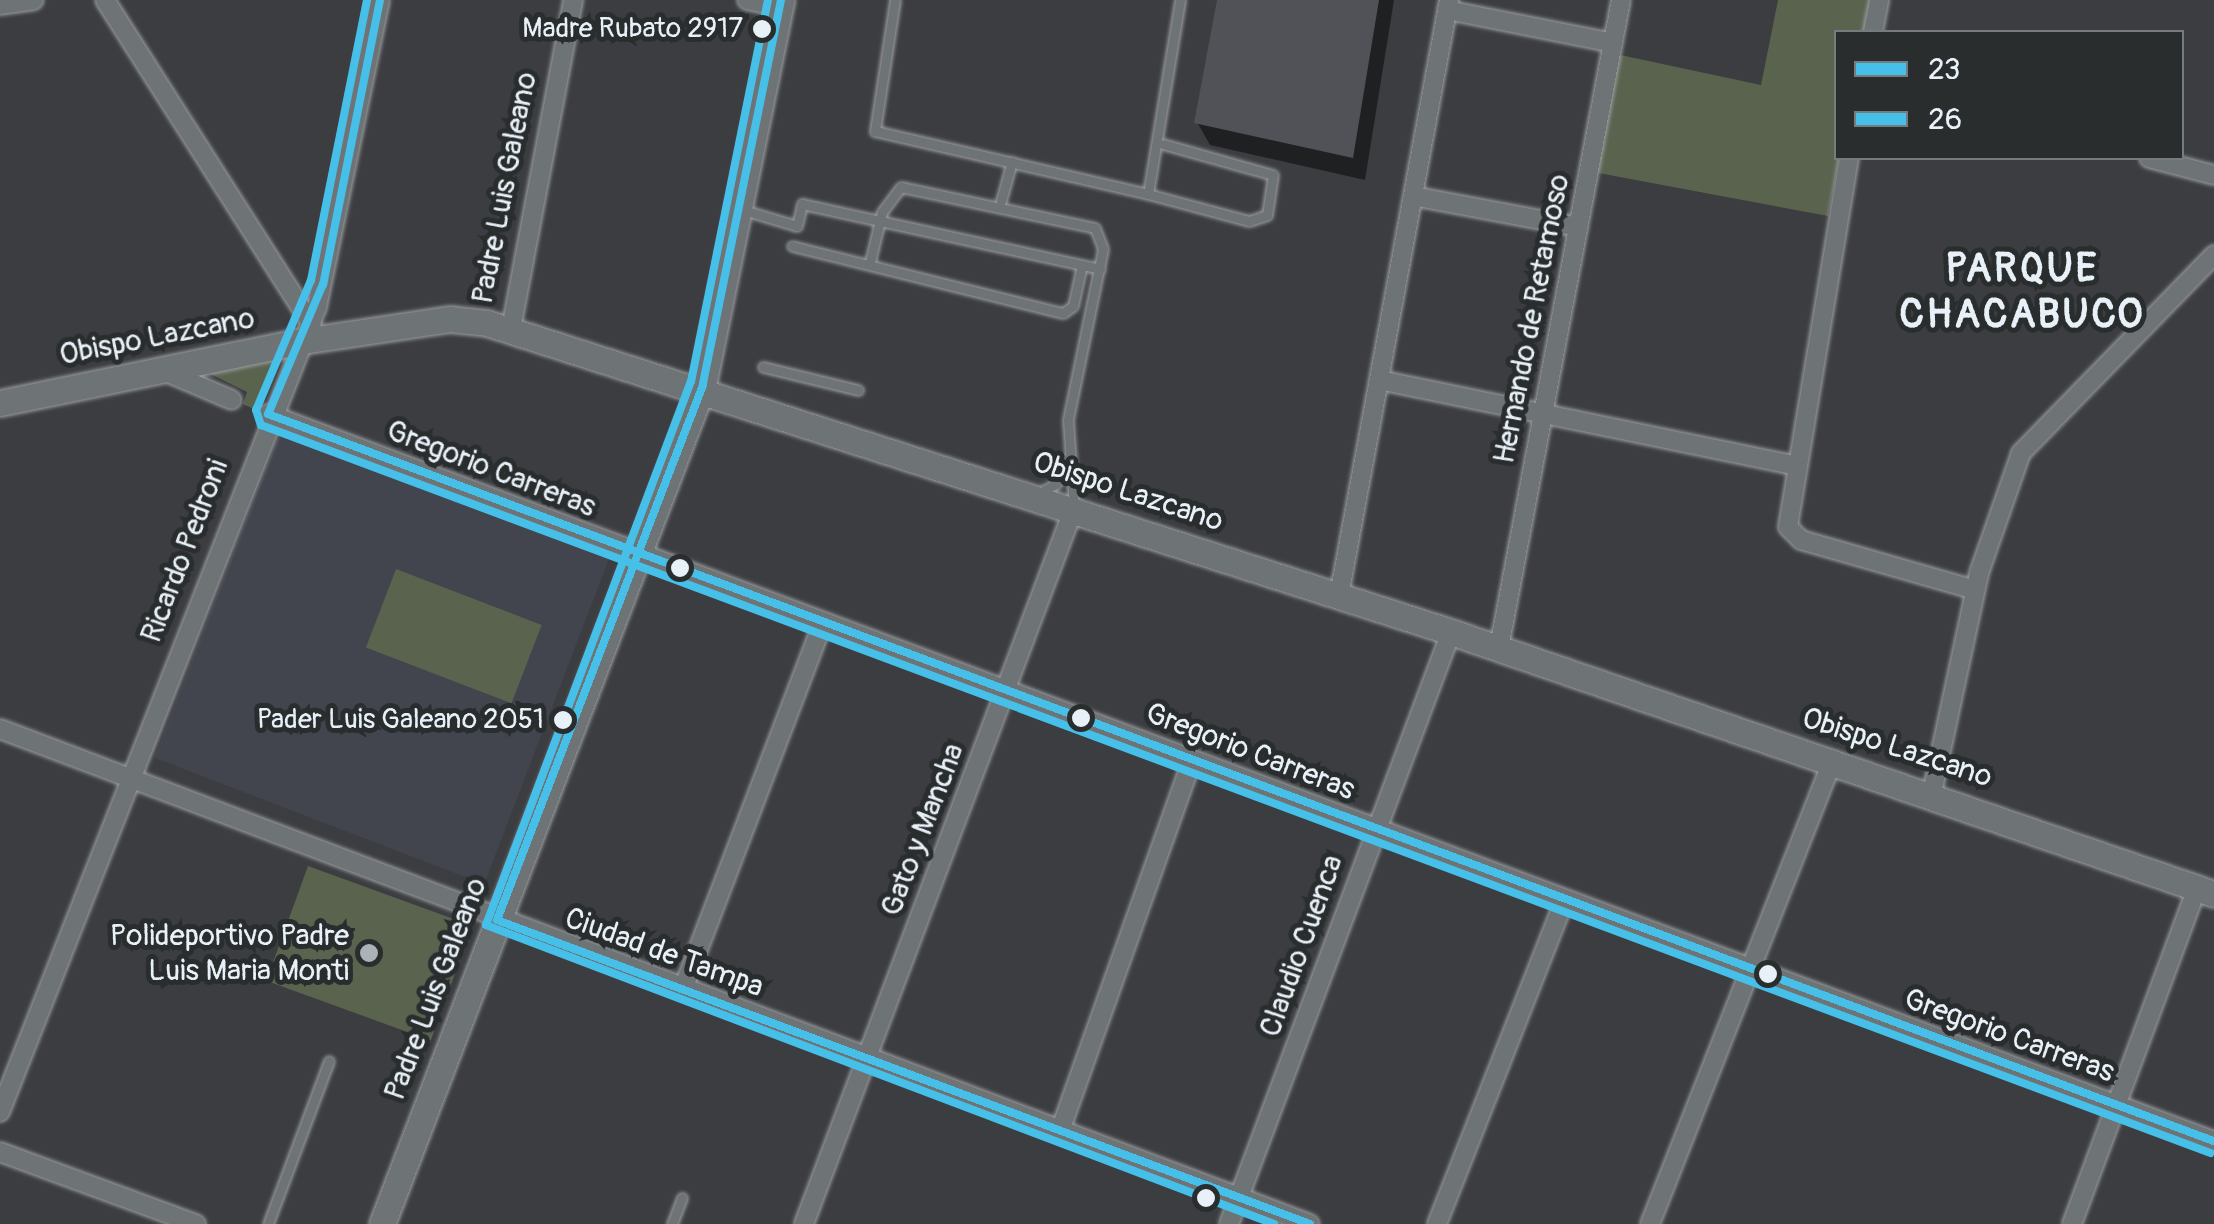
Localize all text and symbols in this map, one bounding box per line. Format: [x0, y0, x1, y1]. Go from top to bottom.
place label: Madre Rubato 2917 [522, 12, 743, 46]
marker: Madre Rubato 2917 [752, 19, 772, 39]
legend [1834, 30, 2184, 160]
text: 23 [1928, 51, 1961, 88]
street label: Padre Luis Galeano [465, 69, 545, 307]
text: 26 [1928, 101, 1962, 138]
street label: Hernando de Retamoso [1486, 171, 1578, 467]
district label: PARQUE CHACABUCO [1899, 245, 2145, 339]
street label: Obispo Lazcano [56, 300, 258, 374]
street label: Gregorio Carreras [381, 413, 601, 525]
street label: Obispo Lazcano [1028, 444, 1228, 540]
street label: Ricardo Pedroni [134, 454, 236, 648]
unlabelled marker [670, 558, 690, 578]
street label: Gregorio Carreras [1140, 696, 1360, 808]
street label: Obispo Lazcano [1797, 700, 1997, 796]
place label: Pader Luis Galeano 2051 [257, 703, 544, 737]
unlabelled marker [1071, 708, 1091, 728]
marker: Pader Luis Galeano 2051 [553, 710, 573, 730]
street label: Gato y Mancha [874, 739, 972, 921]
street label: Claudio Cuenca [1252, 850, 1352, 1042]
street label: Padre Luis Galeano [377, 873, 495, 1105]
street label: Ciudad de Tampa [560, 900, 768, 1006]
place label: Polideportivo Padre Luis Maria Monti [110, 918, 349, 988]
marker: Polideportivo Padre Luis Maria Monti [358, 942, 380, 964]
unlabelled marker [1758, 964, 1778, 984]
street label: Gregorio Carreras [1899, 981, 2119, 1091]
unlabelled marker [1196, 1188, 1216, 1208]

